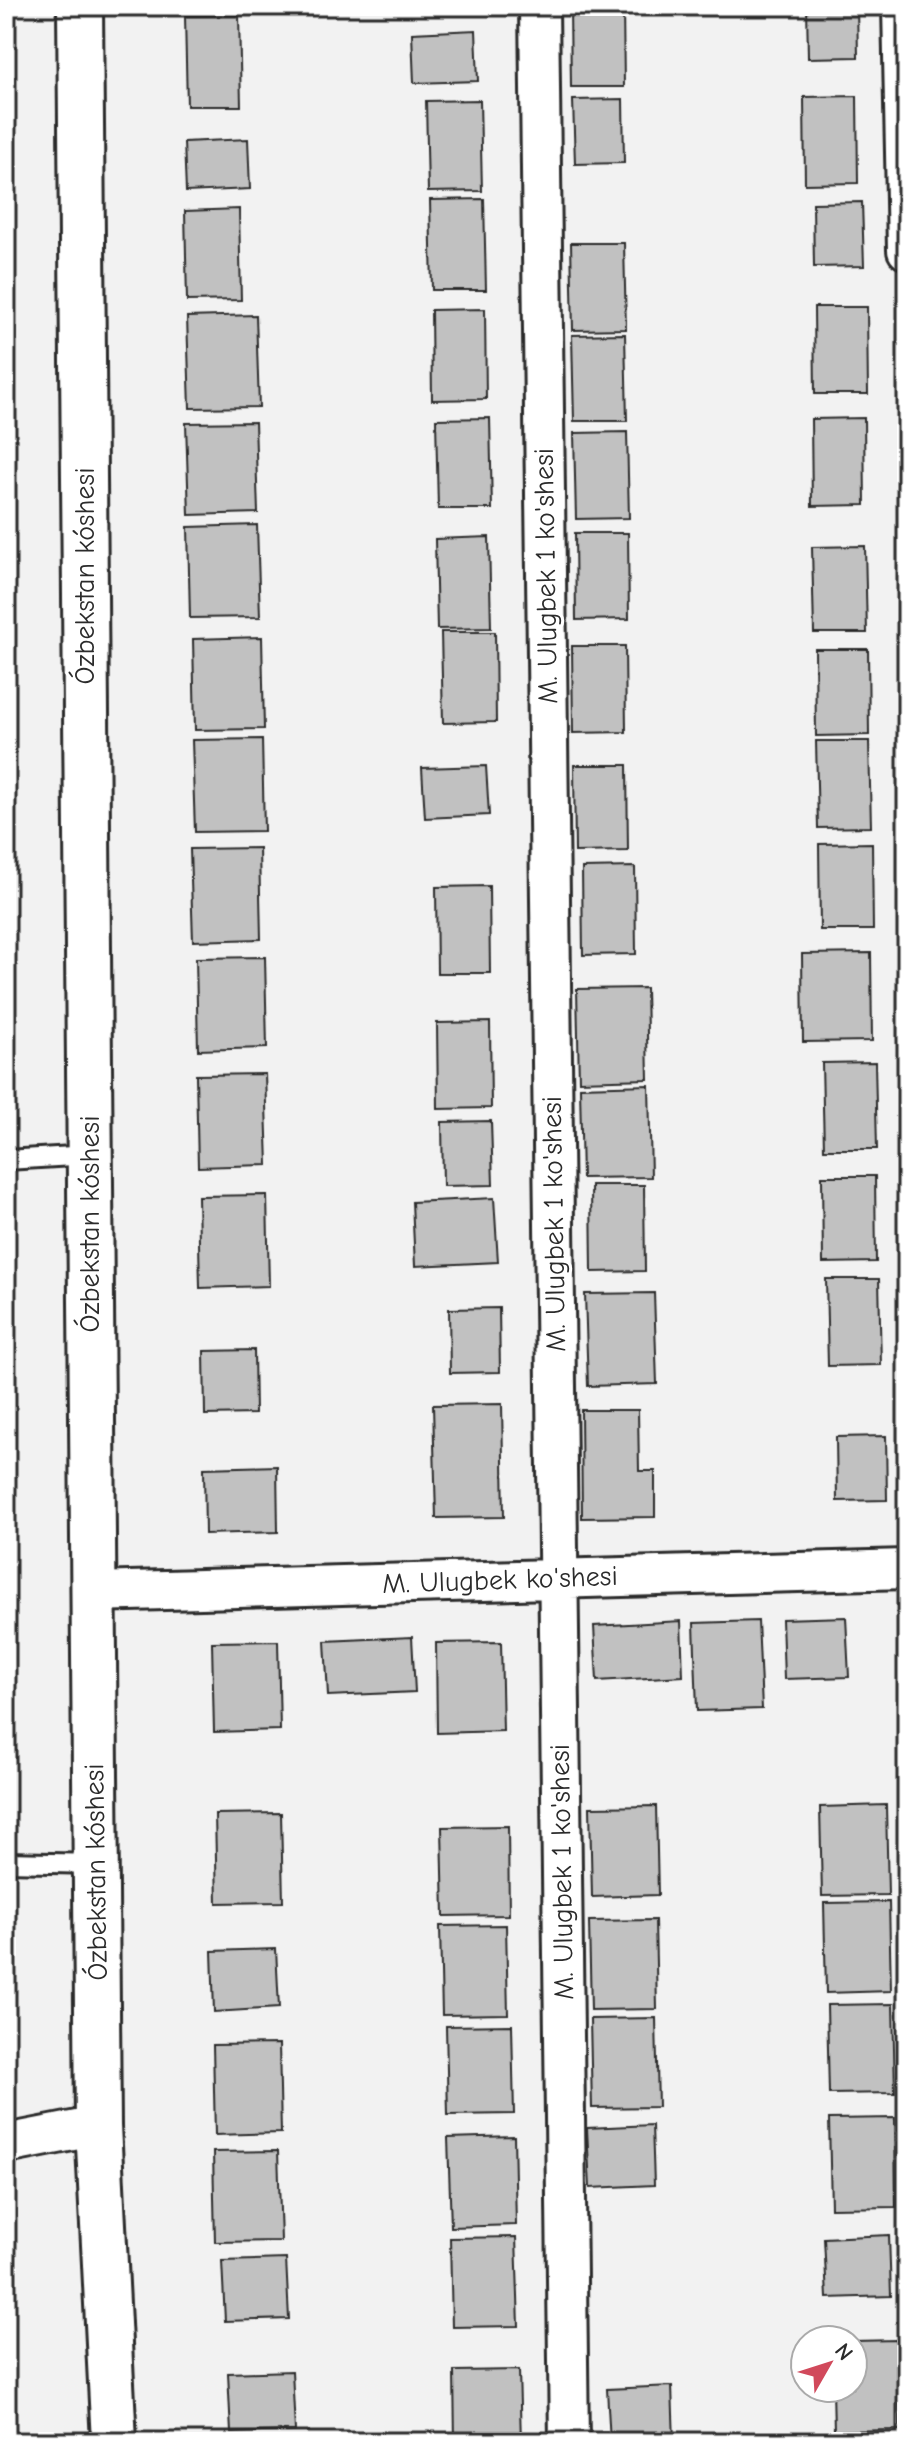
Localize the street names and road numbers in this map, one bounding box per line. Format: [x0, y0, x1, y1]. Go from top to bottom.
street label: M. Ulugbek 1 ko'shesi [528, 448, 564, 704]
street label: Ózbekstan kóshesi [68, 467, 101, 685]
street label: M. Ulugbek 1 ko'shesi [536, 1096, 572, 1352]
street label: Ózbekstan kóshesi [73, 1115, 106, 1333]
street label: M. Ulugbek ko'shesi [382, 1560, 618, 1600]
street label: M. Ulugbek 1 ko'shesi [544, 1744, 580, 2000]
street label: Ózbekstan kóshesi [77, 1763, 114, 1981]

